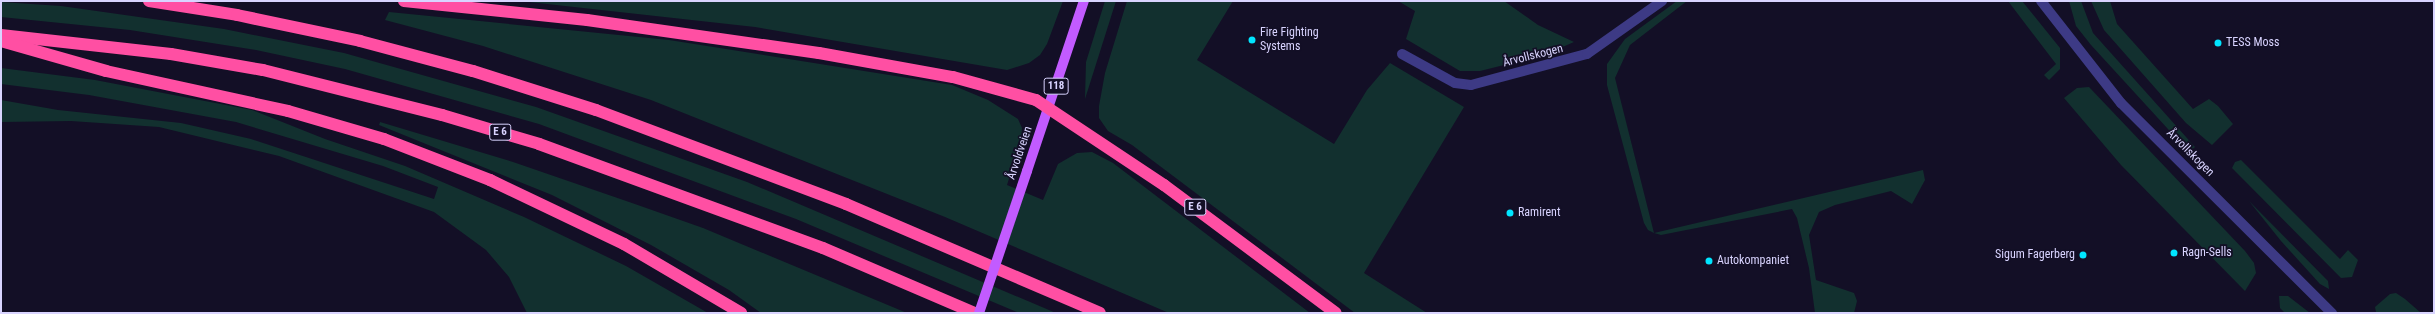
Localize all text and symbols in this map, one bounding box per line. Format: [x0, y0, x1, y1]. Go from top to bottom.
place label: Fire Fighting Systems [1260, 26, 1319, 54]
marker: Fire Fighting Systems [1247, 35, 1257, 45]
place label: TESS Moss [2226, 36, 2279, 50]
marker: TESS Moss [2213, 38, 2223, 48]
street label: Årvollskogen [1501, 42, 1565, 70]
road number: 118 [1043, 77, 1069, 95]
road number: E 6 [489, 123, 511, 141]
street label: Årvoldveien [1004, 124, 1036, 182]
street label: Årvollskogen [2163, 126, 2217, 180]
road number: E 6 [1184, 198, 1206, 216]
place label: Ramirent [1518, 206, 1560, 220]
marker: Ramirent [1505, 208, 1515, 218]
place label: Ragn-Sells [2182, 246, 2232, 260]
place label: Sigum Fagerberg [1995, 248, 2075, 262]
marker: Ragn-Sells [2169, 248, 2179, 258]
marker: Sigum Fagerberg [2078, 250, 2088, 260]
place label: Autokompaniet [1717, 254, 1789, 268]
marker: Autokompaniet [1704, 256, 1714, 266]

